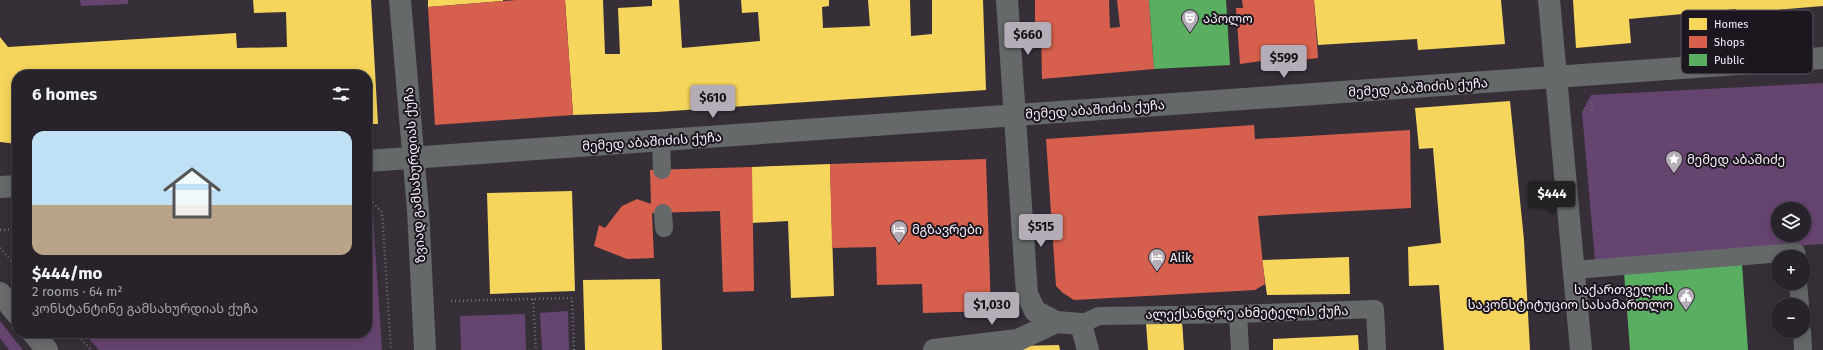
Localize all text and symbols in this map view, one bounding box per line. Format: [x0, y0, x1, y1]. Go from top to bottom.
theatre icon: აპოლო [1180, 8, 1200, 33]
legend [1681, 10, 1813, 74]
place label: აპოლო [1203, 11, 1253, 27]
text: Homes [1714, 18, 1748, 31]
pin: $660 [1004, 22, 1052, 56]
text: $660 [1013, 27, 1043, 42]
text: Shops [1714, 36, 1745, 49]
pin: $599 [1260, 45, 1308, 79]
text: $599 [1270, 50, 1298, 65]
text: Public [1714, 54, 1745, 67]
street label: მემედ აბაშიძის ქუჩა [1348, 75, 1488, 101]
icon: filters [330, 83, 352, 105]
text: 6 homes [32, 84, 97, 105]
pin: $610 [689, 85, 737, 119]
street label: ზვიად გამსახურდიას ქუჩა [401, 87, 429, 263]
text: $610 [699, 90, 727, 105]
street label: მემედ აბაშიძის ქუჩა [1025, 97, 1165, 123]
street label: მემედ აბაშიძის ქუჩა [582, 129, 722, 155]
place icon: მემედ აბაშიძე [1664, 149, 1684, 174]
place label: მემედ აბაშიძე [1687, 152, 1785, 168]
icon: home [156, 157, 228, 229]
pin: $444 [1528, 181, 1576, 215]
text: $444 [1537, 186, 1567, 201]
map controls [1771, 202, 1811, 338]
button: layers [1771, 202, 1811, 242]
pin: $515 [1017, 214, 1065, 248]
hotel icon: მგზავრები [889, 219, 909, 244]
text: $515 [1028, 219, 1054, 234]
place label: მგზავრები [912, 222, 982, 237]
hotel icon: Alik [1147, 247, 1167, 272]
place label: Alik [1170, 250, 1192, 265]
button: + [1771, 250, 1811, 290]
text: $444/mo [32, 263, 102, 284]
place label: საქართველოს საკონსტიტუციო სასამართლო [1468, 282, 1673, 313]
text: 2 rooms · 64 m² [32, 284, 122, 299]
public building icon: საქართველოს საკონსტიტუციო სასამართლო [1676, 286, 1696, 311]
pin: $1,030 [959, 292, 1025, 326]
text: $1,030 [973, 297, 1011, 312]
button: − [1771, 298, 1811, 338]
text: კონსტანტინე გამსახურდიას ქუჩა [32, 301, 258, 316]
street label: ალექსანდრე ახმეტელის ქუჩა [1145, 303, 1349, 323]

